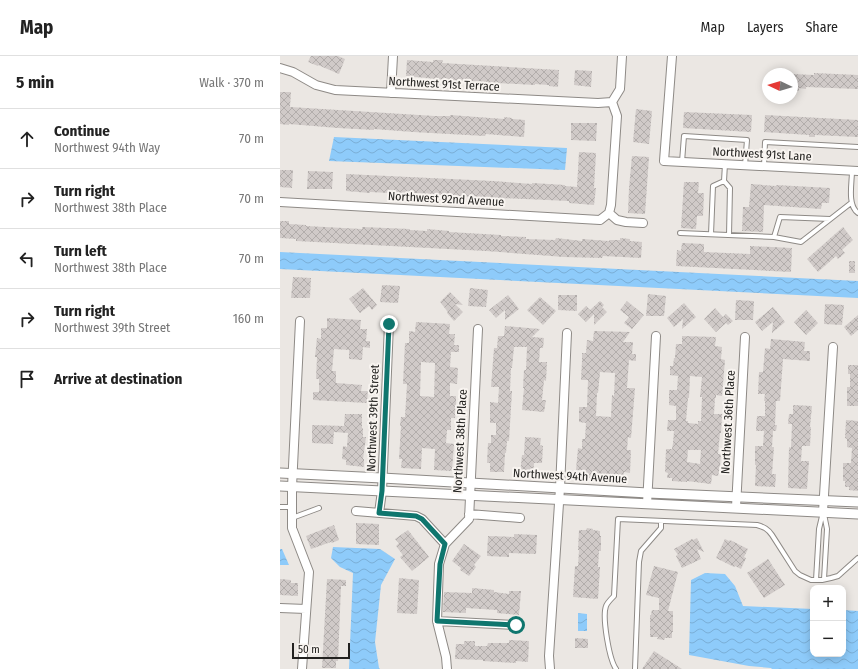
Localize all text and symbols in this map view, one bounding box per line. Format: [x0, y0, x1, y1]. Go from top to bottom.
text: Map [20, 16, 53, 39]
text: Map [701, 19, 725, 36]
text: Layers [747, 19, 783, 36]
text: Share [805, 19, 838, 36]
north arrow [762, 68, 798, 104]
text: 5 min [16, 72, 54, 93]
street label: Northwest 91st Terrace [388, 74, 500, 94]
text: Walk · 370 m [199, 75, 264, 90]
text: Continue [54, 122, 110, 140]
icon: ahead [16, 128, 38, 150]
text: 70 m [239, 131, 264, 146]
text: Northwest 94th Way [54, 140, 160, 155]
street label: Northwest 91st Lane [712, 144, 812, 164]
text: Turn right [54, 182, 115, 200]
icon: right [16, 188, 38, 210]
street label: Northwest 92nd Avenue [388, 189, 504, 209]
text: 70 m [239, 191, 264, 206]
text: Northwest 38th Place [54, 200, 167, 215]
text: Turn left [54, 242, 107, 260]
icon: left [16, 248, 38, 270]
text: 70 m [239, 251, 264, 266]
text: Northwest 38th Place [54, 260, 167, 275]
text: Turn right [54, 302, 115, 320]
icon: right [16, 308, 38, 330]
text: 160 m [233, 311, 264, 326]
route end [380, 315, 398, 333]
text: Northwest 39th Street [54, 320, 170, 335]
street label: Northwest 39th Street [364, 364, 382, 472]
icon: arrive [16, 368, 38, 390]
text: Arrive at destination [54, 370, 182, 388]
street label: Northwest 36th Place [718, 370, 738, 474]
street label: Northwest 38th Place [450, 389, 470, 493]
street label: Northwest 94th Avenue [513, 466, 628, 486]
map controls [810, 585, 846, 657]
button: + [810, 585, 846, 621]
route start [507, 616, 525, 634]
button: − [810, 621, 846, 657]
scale bar [292, 641, 350, 660]
text: 50 m [298, 643, 320, 656]

